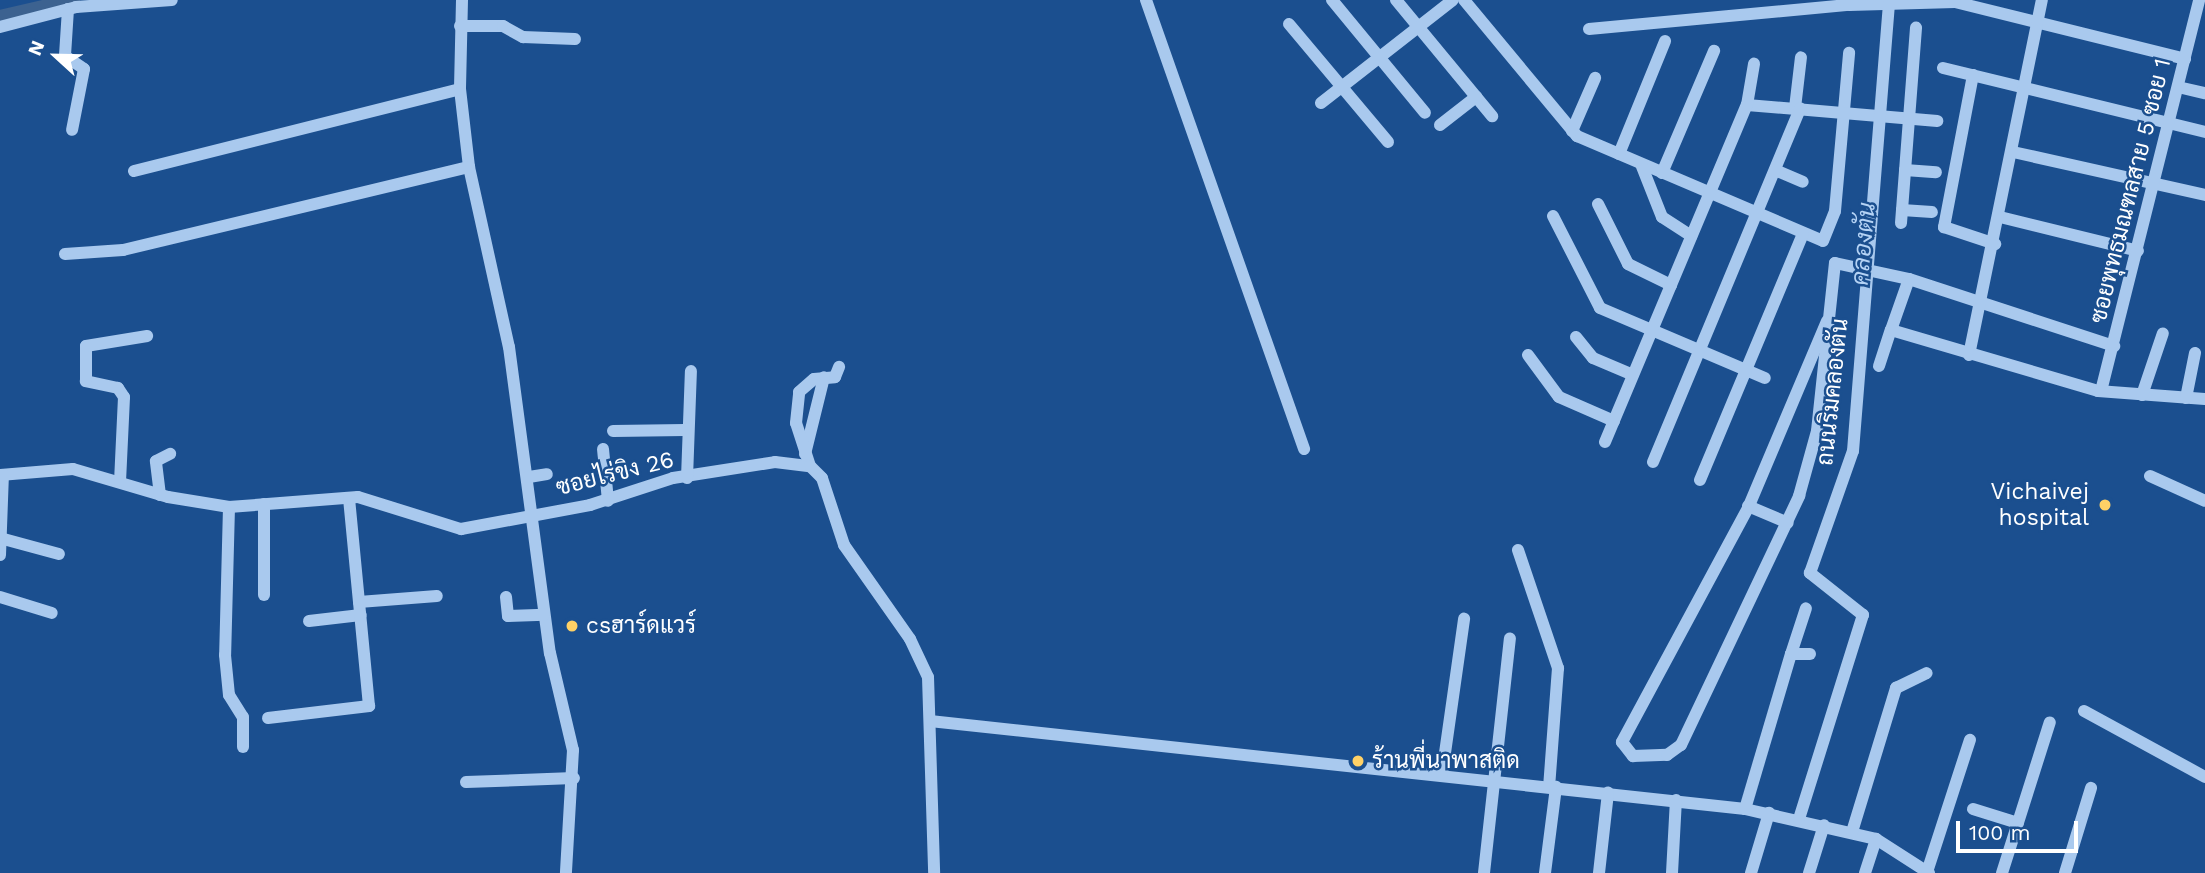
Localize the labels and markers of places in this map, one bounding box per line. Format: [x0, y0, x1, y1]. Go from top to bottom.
place label: Vichaivej hospital [1990, 478, 2089, 532]
marker: Vichaivej hospital [2095, 495, 2115, 515]
place label: csฮาร์ดแวร์ [586, 612, 696, 640]
marker: csฮาร์ดแวร์ [564, 618, 580, 634]
place label: ร้านพี่นาพาสติด [1372, 747, 1520, 775]
marker: ร้านพี่นาพาสติด [1350, 753, 1366, 769]

